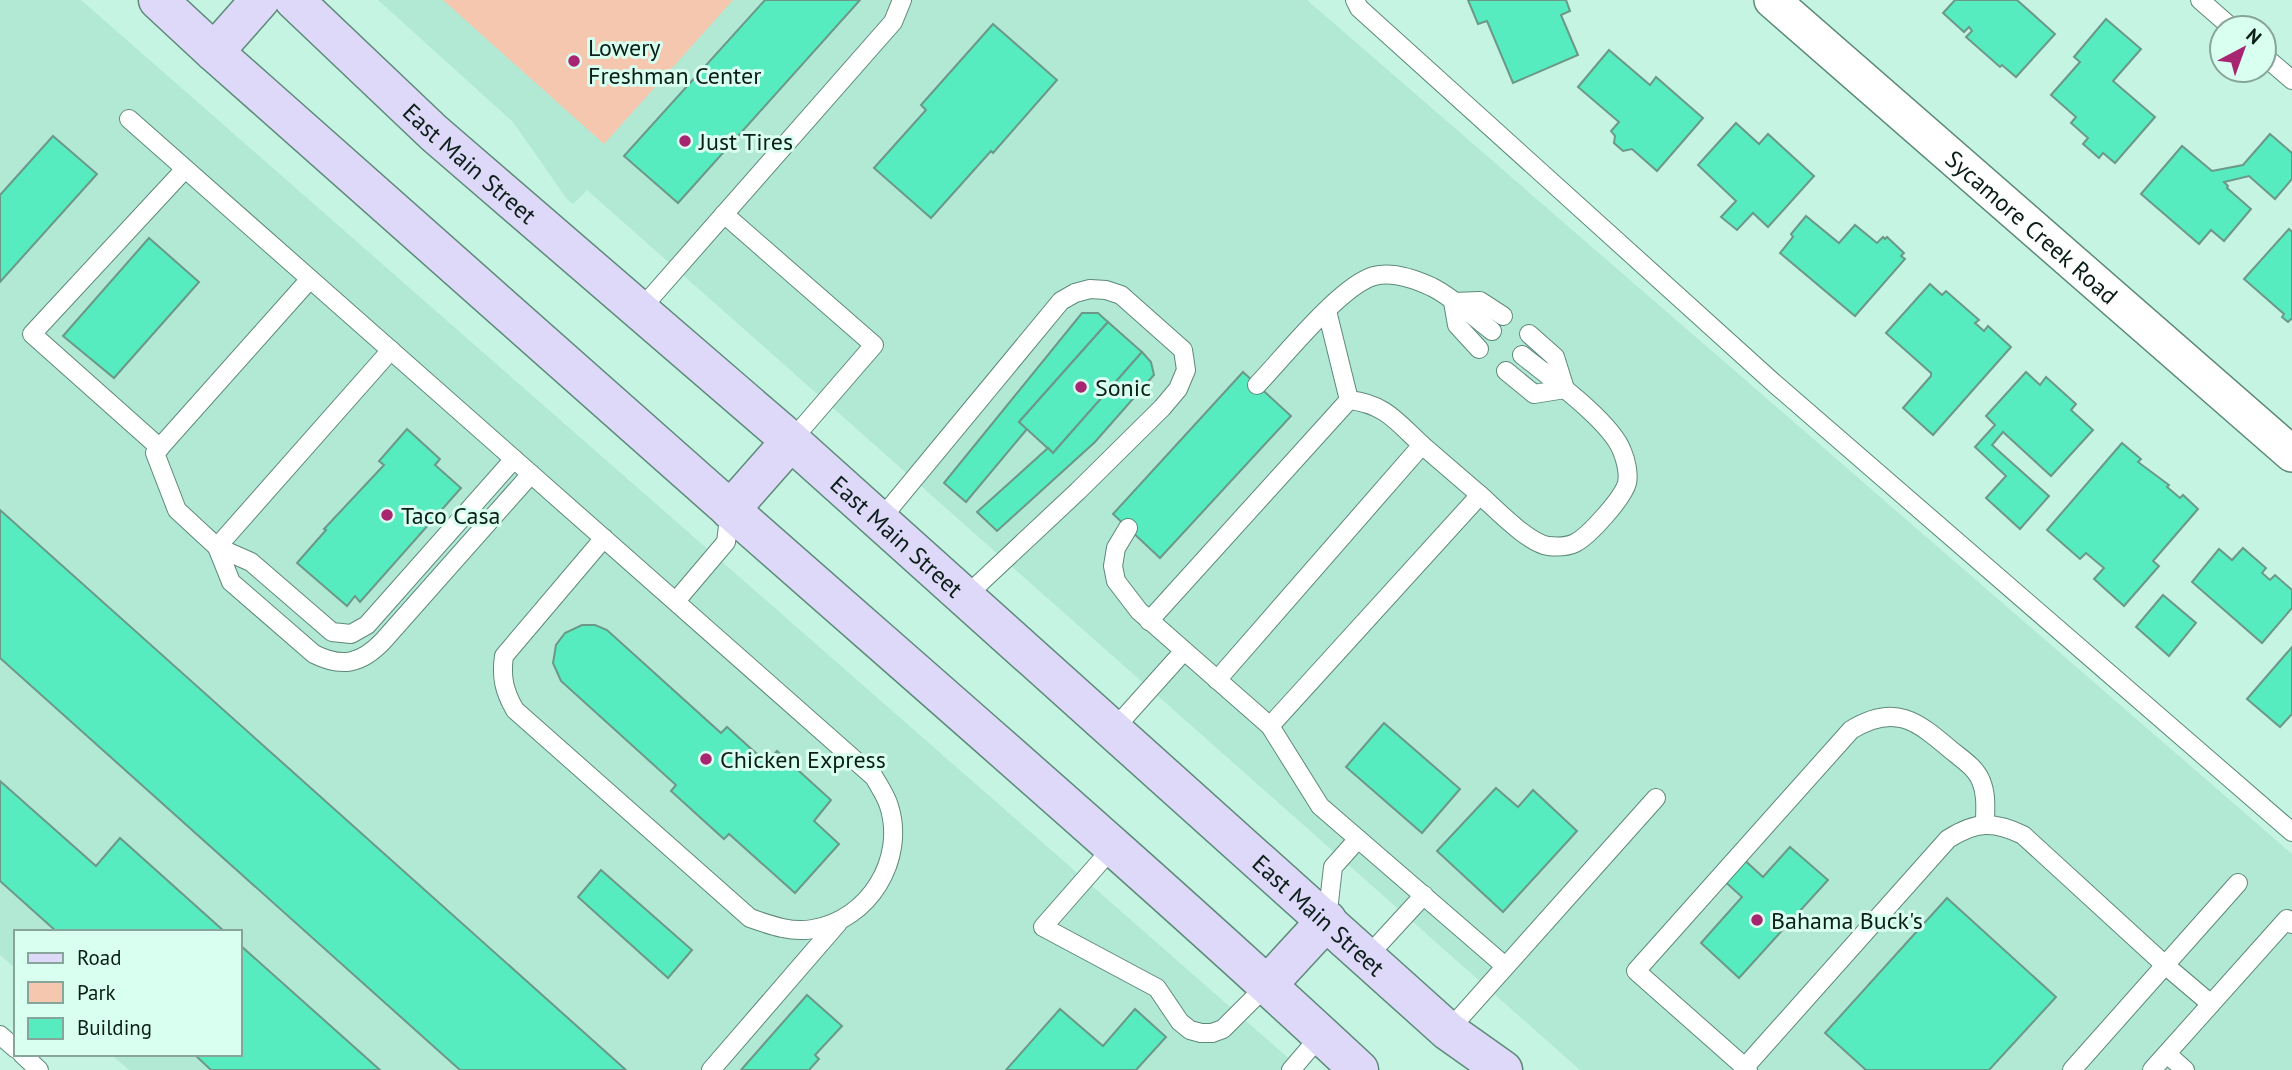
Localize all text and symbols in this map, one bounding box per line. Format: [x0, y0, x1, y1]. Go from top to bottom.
north arrow [2208, 14, 2278, 84]
text: N [2242, 23, 2267, 49]
place label: Lowery Freshman Center [588, 32, 761, 91]
marker: Lowery Freshman Center [566, 53, 582, 69]
street label: East Main Street [397, 96, 543, 230]
place label: Just Tires [698, 126, 793, 157]
marker: Just Tires [677, 133, 693, 149]
street label: Sycamore Creek Road [1939, 143, 2125, 311]
place label: Sonic [1095, 372, 1151, 403]
marker: Sonic [1073, 379, 1089, 395]
street label: East Main Street [824, 469, 970, 604]
place label: Taco Casa [401, 500, 500, 531]
marker: Taco Casa [379, 507, 395, 523]
place label: Chicken Express [720, 744, 886, 775]
marker: Chicken Express [698, 751, 714, 767]
street label: East Main Street [1246, 847, 1392, 983]
place label: Bahama Buck's [1771, 905, 1923, 936]
marker: Bahama Buck's [1749, 912, 1765, 928]
legend [14, 930, 242, 1056]
text: Road [77, 944, 121, 971]
text: Park [77, 979, 116, 1006]
text: Building [77, 1014, 152, 1041]

